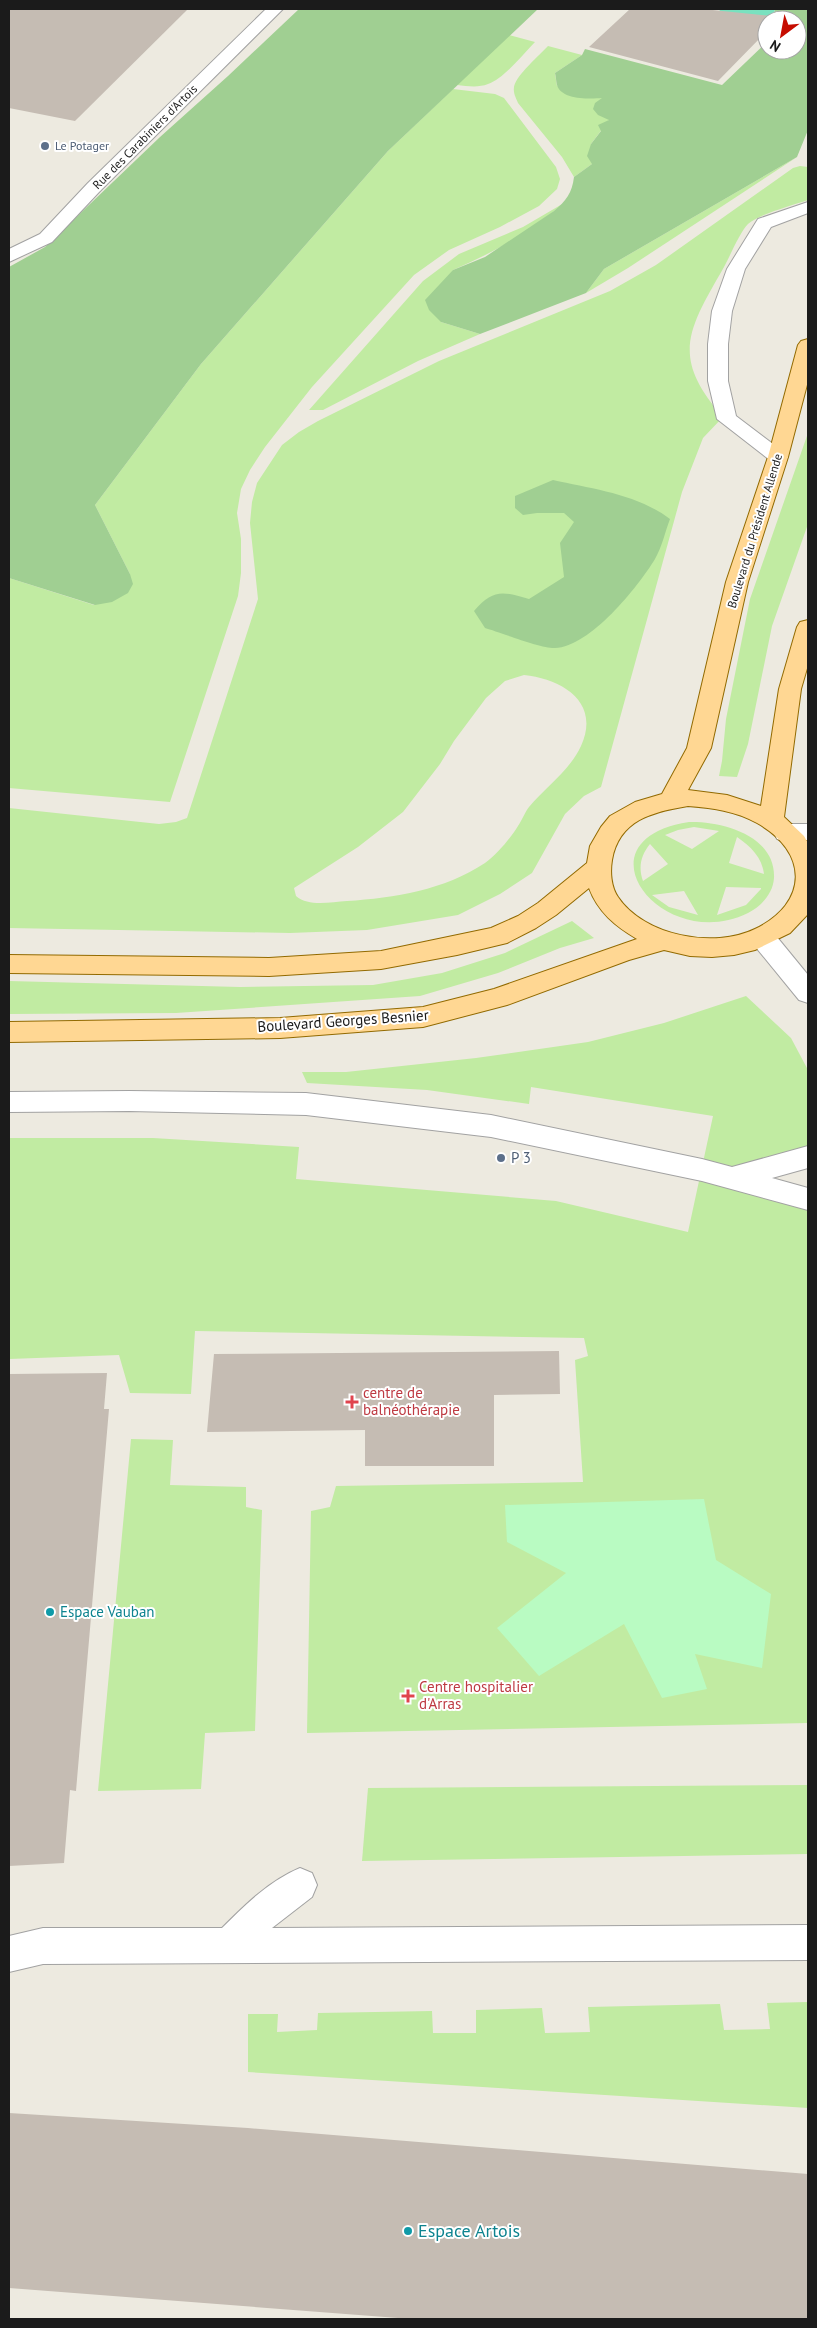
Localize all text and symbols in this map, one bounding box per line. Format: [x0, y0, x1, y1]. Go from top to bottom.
north arrow [757, 10, 807, 60]
text: N [766, 36, 784, 56]
street label: Rue des Carabiniers d'Artois [89, 81, 200, 192]
place label: Le Potager [55, 138, 109, 153]
marker: Le Potager [39, 140, 51, 152]
street label: Boulevard du Président Allende [724, 452, 785, 610]
street label: Boulevard Georges Besnier [257, 1005, 429, 1036]
place label: P 3 [511, 1148, 531, 1167]
marker: P 3 [495, 1152, 507, 1164]
place label: centre de balnéothérapie [363, 1383, 460, 1419]
marker: centre de balnéothérapie [345, 1395, 359, 1409]
place label: Espace Vauban [60, 1602, 155, 1621]
marker: Espace Vauban [44, 1606, 56, 1618]
place label: Centre hospitalier d'Arras [419, 1677, 533, 1713]
marker: Centre hospitalier d'Arras [401, 1689, 415, 1703]
place label: Espace Artois [418, 2219, 520, 2242]
marker: Espace Artois [402, 2225, 414, 2237]

